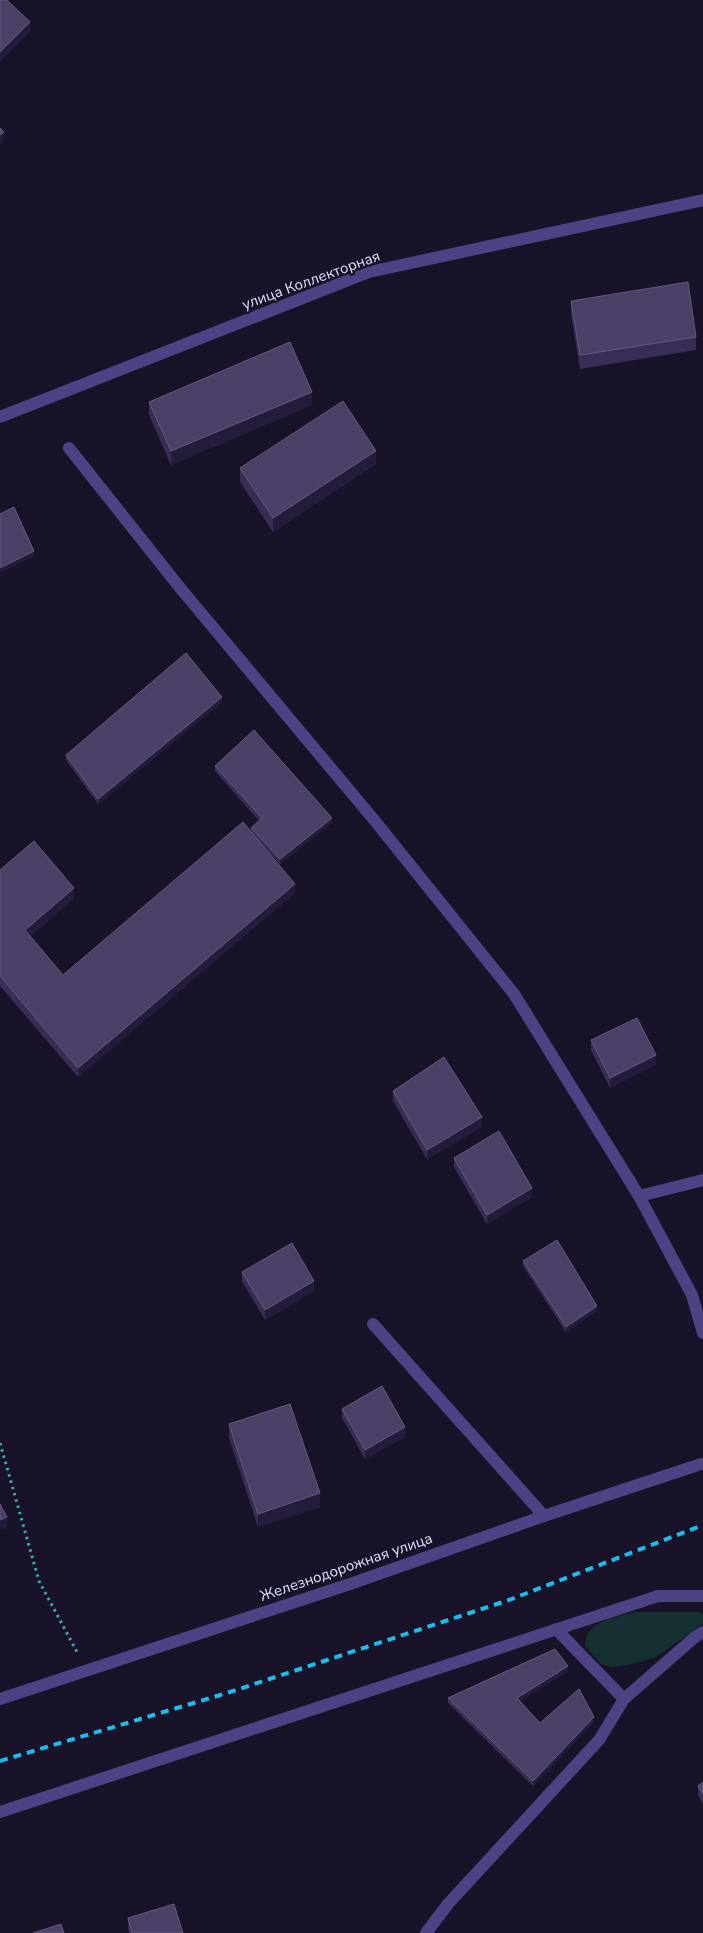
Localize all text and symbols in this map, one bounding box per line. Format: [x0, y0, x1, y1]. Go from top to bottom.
street label: улица Коллекторная [239, 246, 383, 314]
street label: Железнодорожная улица [257, 1528, 435, 1606]

